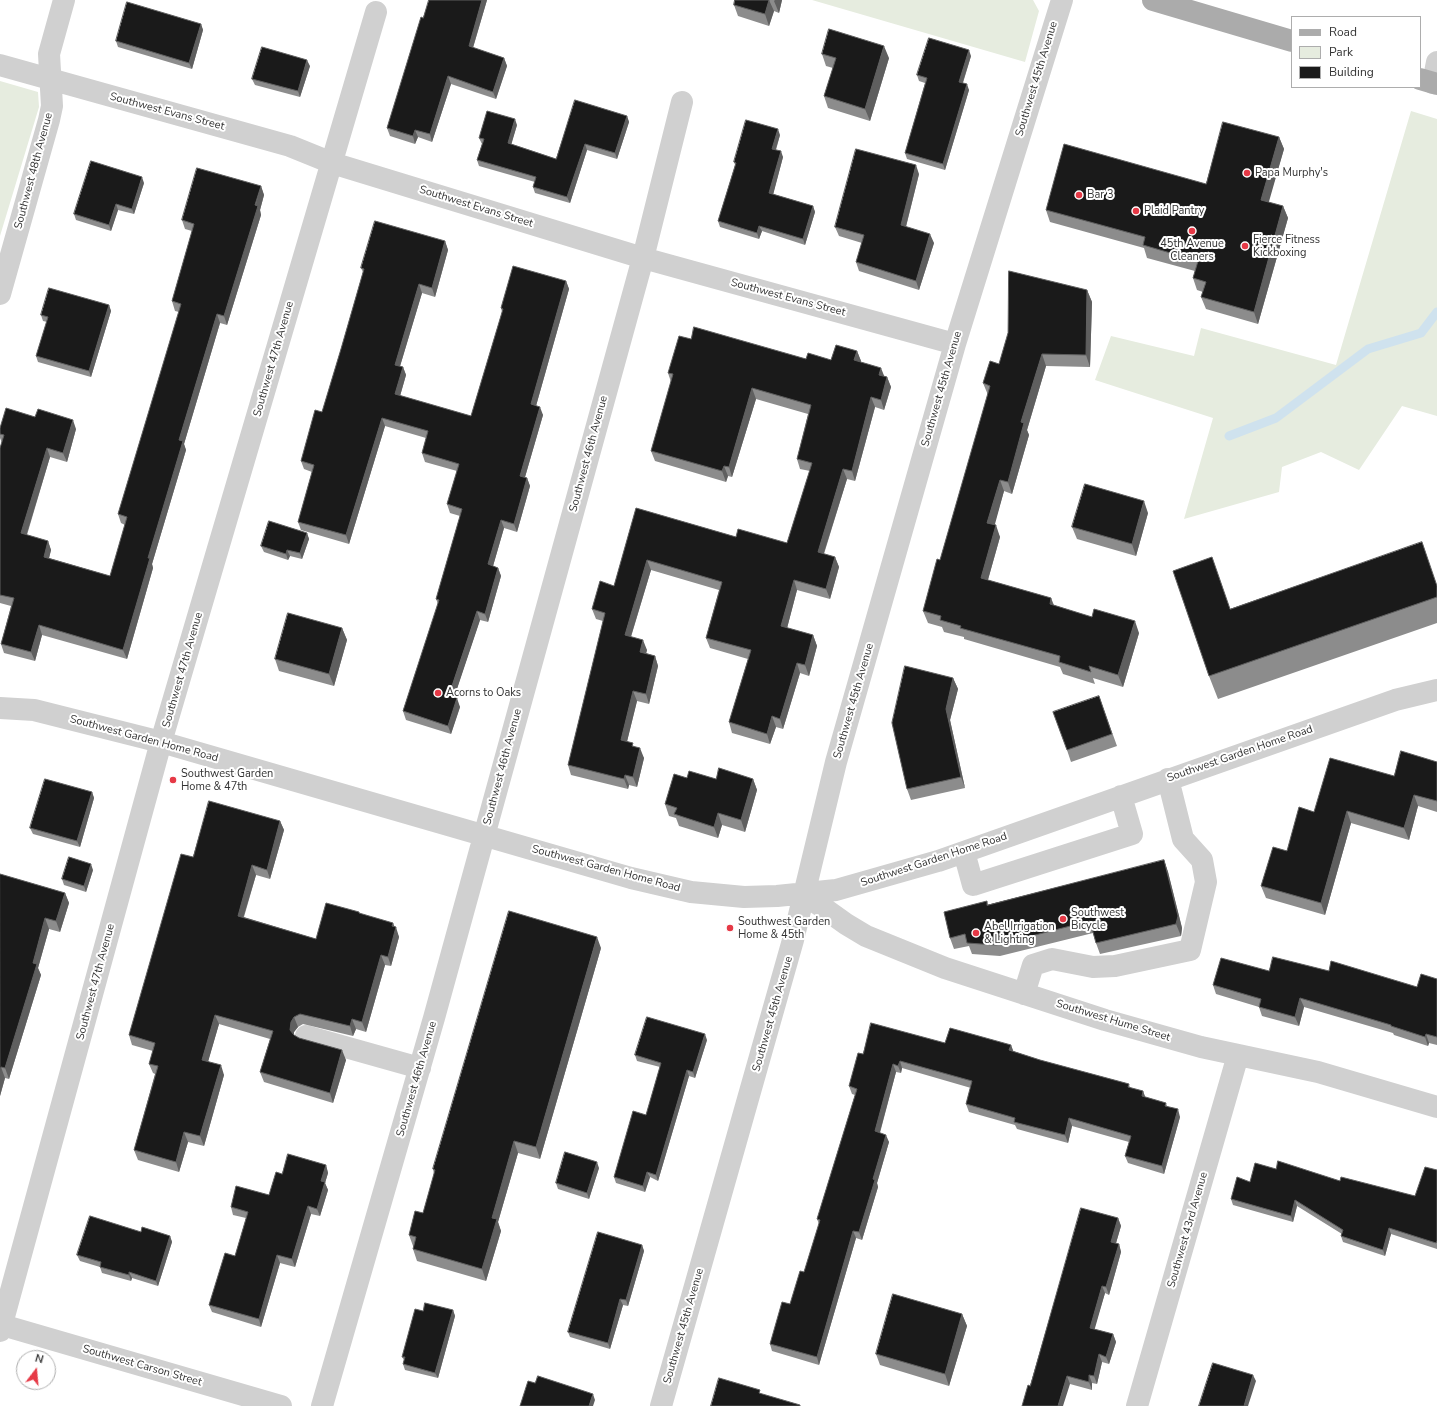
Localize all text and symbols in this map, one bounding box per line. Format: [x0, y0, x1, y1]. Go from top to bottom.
legend [1291, 16, 1421, 88]
street label: Southwest 45th Avenue [1013, 20, 1061, 138]
text: Road [1329, 24, 1357, 40]
text: Park [1329, 44, 1353, 60]
text: Building [1329, 64, 1374, 80]
street label: Southwest Evans Street [108, 90, 226, 134]
street label: Southwest 48th Avenue [12, 112, 56, 230]
place label: Papa Murphy's [1255, 166, 1328, 180]
marker: Papa Murphy's [1242, 168, 1252, 178]
street label: Southwest Evans Street [418, 183, 534, 231]
place label: Bar 3 [1087, 188, 1114, 202]
marker: Bar 3 [1074, 190, 1084, 200]
place label: Plaid Pantry [1144, 204, 1204, 218]
marker: Plaid Pantry [1131, 206, 1141, 216]
marker: 45th Avenue Cleaners [1187, 226, 1197, 236]
place label: Fierce Fitness Kickboxing [1253, 233, 1320, 259]
place label: 45th Avenue Cleaners [1160, 237, 1224, 263]
marker: Fierce Fitness Kickboxing [1240, 241, 1250, 251]
street label: Southwest Evans Street [729, 276, 847, 320]
street label: Southwest 47th Avenue [251, 300, 297, 418]
street label: Southwest 45th Avenue [919, 330, 965, 448]
street label: Southwest 46th Avenue [567, 395, 611, 513]
street label: Southwest 47th Avenue [160, 611, 206, 729]
street label: Southwest 45th Avenue [831, 642, 877, 760]
place label: Acorns to Oaks [446, 686, 521, 700]
marker: Acorns to Oaks [433, 688, 443, 698]
street label: Southwest 46th Avenue [481, 708, 525, 826]
street label: Southwest Garden Home Road [68, 713, 220, 765]
street label: Southwest Garden Home Road [1165, 723, 1315, 785]
place label: Southwest Garden Home & 47th [181, 767, 273, 793]
marker: Southwest Garden Home & 47th [168, 775, 178, 785]
street label: Southwest Garden Home Road [859, 830, 1009, 890]
street label: Southwest Garden Home Road [530, 843, 682, 895]
place label: Southwest Bicycle [1071, 906, 1124, 932]
marker: Southwest Bicycle [1058, 914, 1068, 924]
place label: Southwest Garden Home & 45th [738, 915, 830, 941]
place label: Abel Irrigation & Lighting [984, 920, 1055, 946]
street label: Southwest 47th Avenue [74, 923, 118, 1041]
marker: Southwest Garden Home & 45th [725, 923, 735, 933]
marker: Abel Irrigation & Lighting [971, 928, 981, 938]
street label: Southwest 45th Avenue [750, 955, 796, 1073]
street label: Southwest Hume Street [1054, 997, 1172, 1045]
street label: Southwest 46th Avenue [394, 1020, 440, 1138]
street label: Southwest 43rd Avenue [1165, 1171, 1211, 1289]
street label: Southwest 45th Avenue [661, 1267, 707, 1385]
street label: Southwest Carson Street [81, 1343, 203, 1389]
north arrow [16, 1350, 56, 1390]
text: N [33, 1351, 45, 1367]

